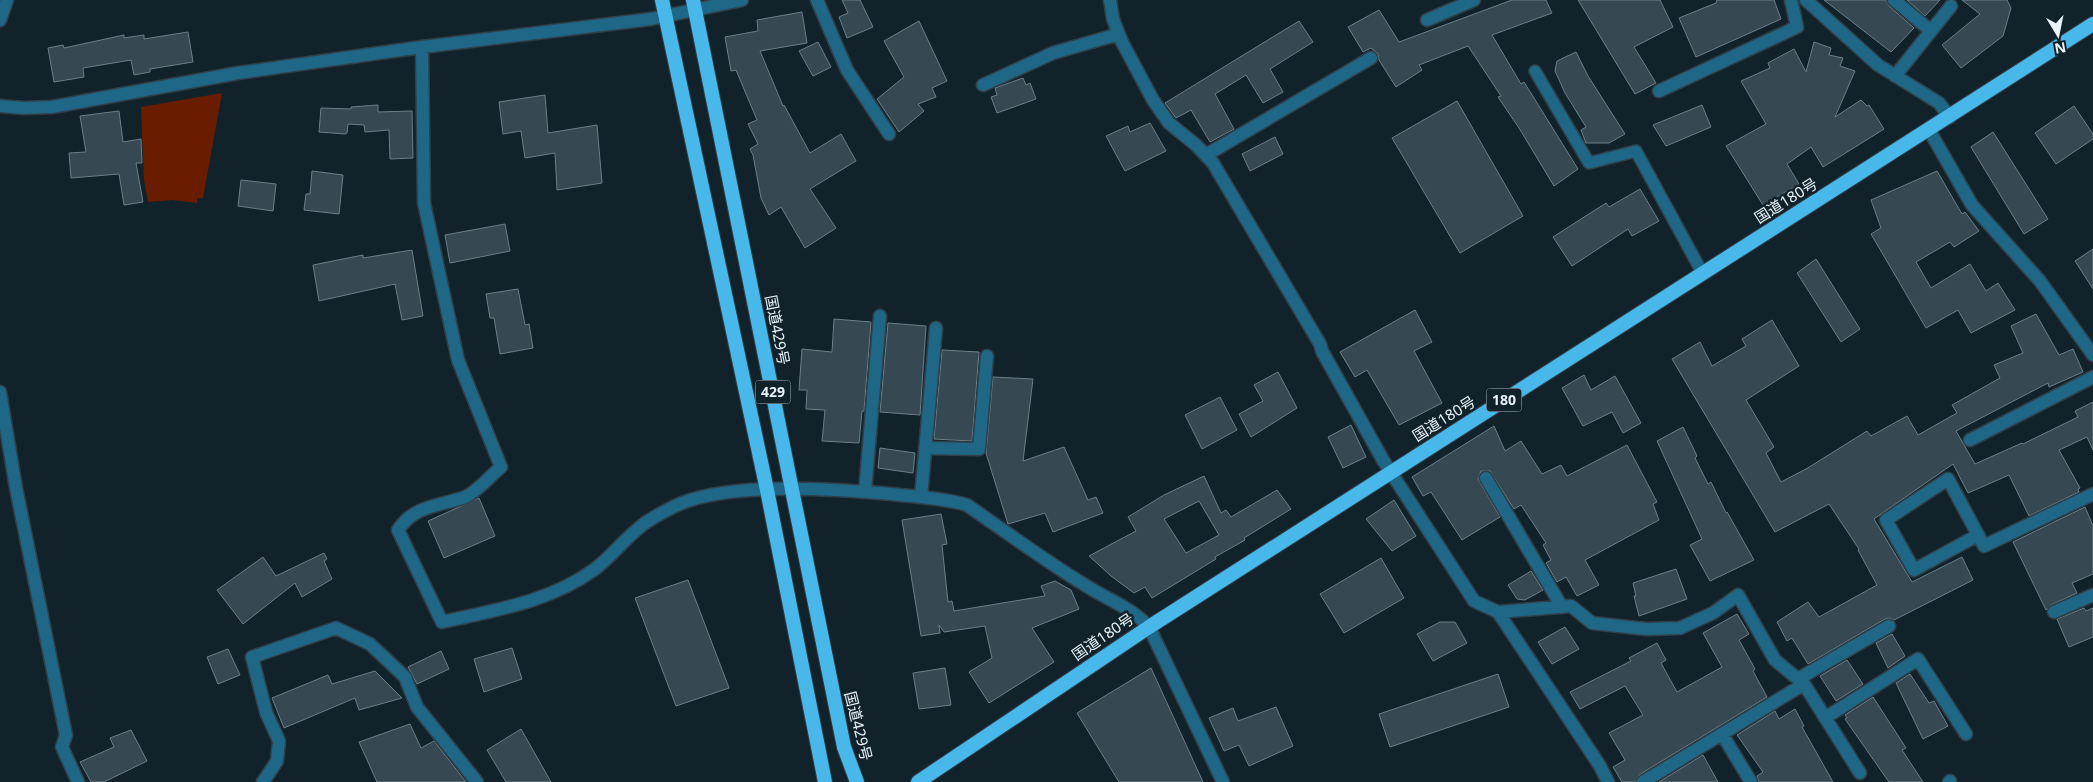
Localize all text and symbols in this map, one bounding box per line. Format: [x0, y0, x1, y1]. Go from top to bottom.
north arrow [2033, 10, 2083, 60]
text: N [2053, 38, 2068, 59]
street label: 国道180号 [1750, 173, 1821, 227]
street label: 国道429号 [761, 293, 795, 366]
road number: 429 [756, 381, 790, 404]
road number: 180 [1486, 388, 1522, 412]
street label: 国道180号 [1408, 391, 1479, 445]
street label: 国道180号 [1068, 608, 1137, 664]
street label: 国道429号 [841, 689, 877, 763]

